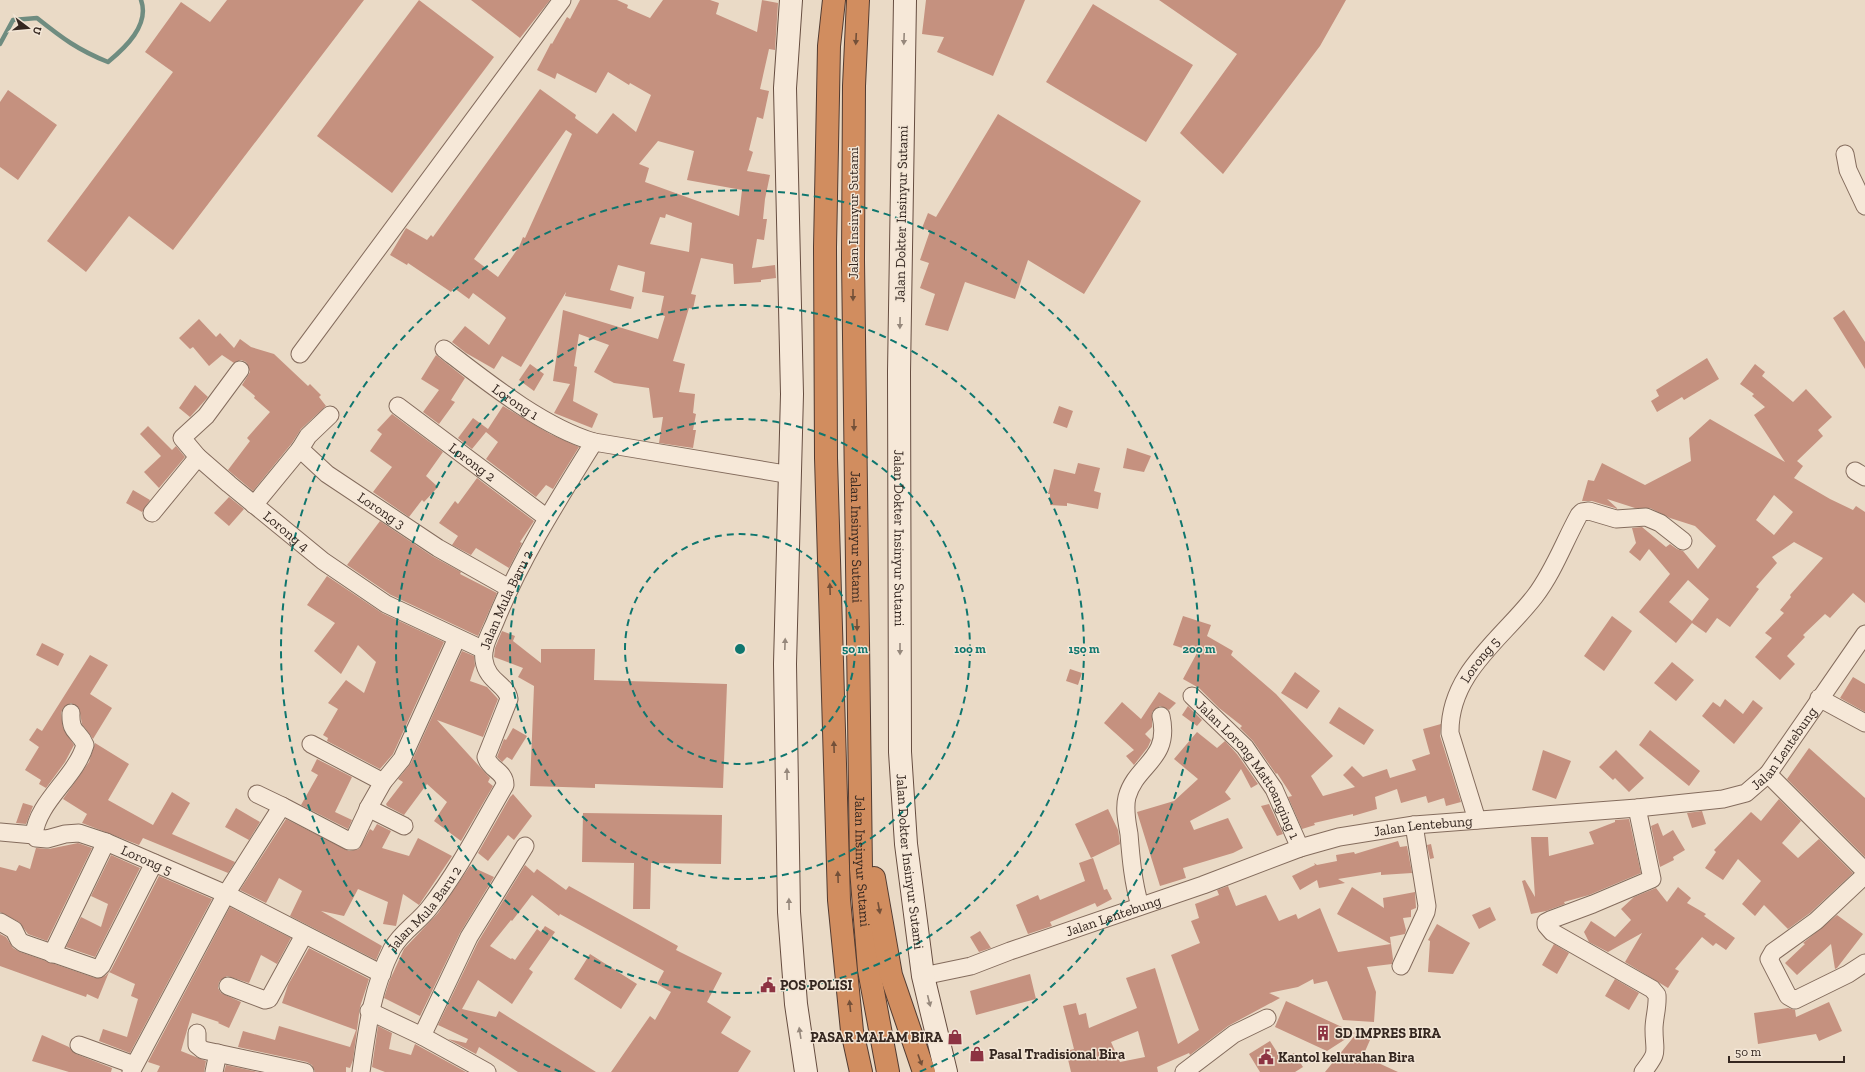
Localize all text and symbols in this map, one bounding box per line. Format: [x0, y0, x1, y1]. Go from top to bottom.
north arrow [8, 8, 48, 48]
text: U [30, 25, 44, 36]
one-way arrow [853, 33, 859, 46]
one-way arrow [901, 33, 908, 45]
street label: Jalan Dokter Insinyur Sutami [891, 125, 912, 303]
street label: Jalan Insinyur Sutami [845, 147, 862, 279]
one-way arrow [850, 289, 856, 302]
one-way arrow [897, 317, 903, 330]
street label: Lorong 1 [489, 380, 542, 424]
one-way arrow [851, 419, 857, 432]
street label: Lorong 2 [445, 439, 499, 485]
street label: Jalan Dokter Insinyur Sutami [890, 449, 908, 627]
street label: Jalan Insinyur Sutami [847, 471, 866, 603]
street label: Lorong 3 [354, 489, 408, 533]
street label: Lorong 4 [260, 508, 313, 556]
street label: Jalan Mula Baru 2 [477, 547, 537, 651]
one-way arrow [827, 582, 833, 595]
one-way arrow [854, 619, 860, 632]
street label: Lorong 5 [1457, 633, 1503, 686]
one-way arrow [782, 638, 789, 650]
centre of rings [733, 642, 747, 656]
text: 50 m [842, 642, 868, 656]
text: 100 m [954, 642, 986, 656]
text: 150 m [1069, 642, 1100, 656]
text: 200 m [1182, 642, 1216, 656]
one-way arrow [897, 643, 903, 656]
street label: Jalan Lorong Mattoanging 1 [1193, 697, 1303, 842]
street label: Jalan Lentebung [1748, 704, 1821, 794]
one-way arrow [831, 741, 838, 753]
one-way arrow [784, 767, 790, 780]
street label: Jalan Dokter Insinyur Sutami [892, 773, 928, 951]
street label: Jalan Insinyur Sutami [851, 795, 874, 927]
street label: Jalan Lentebung [1372, 813, 1474, 840]
street label: Lorong 5 [118, 842, 175, 879]
street label: Jalan Mula Baru 2 [384, 863, 465, 955]
one-way arrow [835, 870, 841, 883]
street label: Jalan Lentebung [1064, 892, 1164, 940]
one-way arrow [786, 897, 792, 910]
one-way arrow [877, 901, 883, 914]
public building icon: POS POLISI [759, 976, 777, 994]
place label: POS POLISI [780, 977, 852, 994]
one-way arrow [926, 995, 932, 1007]
one-way arrow [846, 1000, 853, 1012]
building icon: SD IMPRES BIRA [1314, 1024, 1332, 1042]
place label: SD IMPRES BIRA [1335, 1025, 1441, 1042]
one-way arrow [797, 1027, 803, 1040]
shop icon: PASAR MALAM BIRA [946, 1028, 964, 1046]
place label: PASAR MALAM BIRA [810, 1029, 943, 1046]
scale bar [1729, 1038, 1844, 1064]
shop icon: Pasal Tradisional Bira [968, 1045, 986, 1063]
text: 50 m [1735, 1045, 1762, 1059]
place label: Pasal Tradisional Bira [989, 1046, 1125, 1063]
public building icon: Kantol kelurahan Bira [1257, 1048, 1275, 1066]
place label: Kantol kelurahan Bira [1278, 1049, 1415, 1066]
one-way arrow [917, 1054, 923, 1066]

